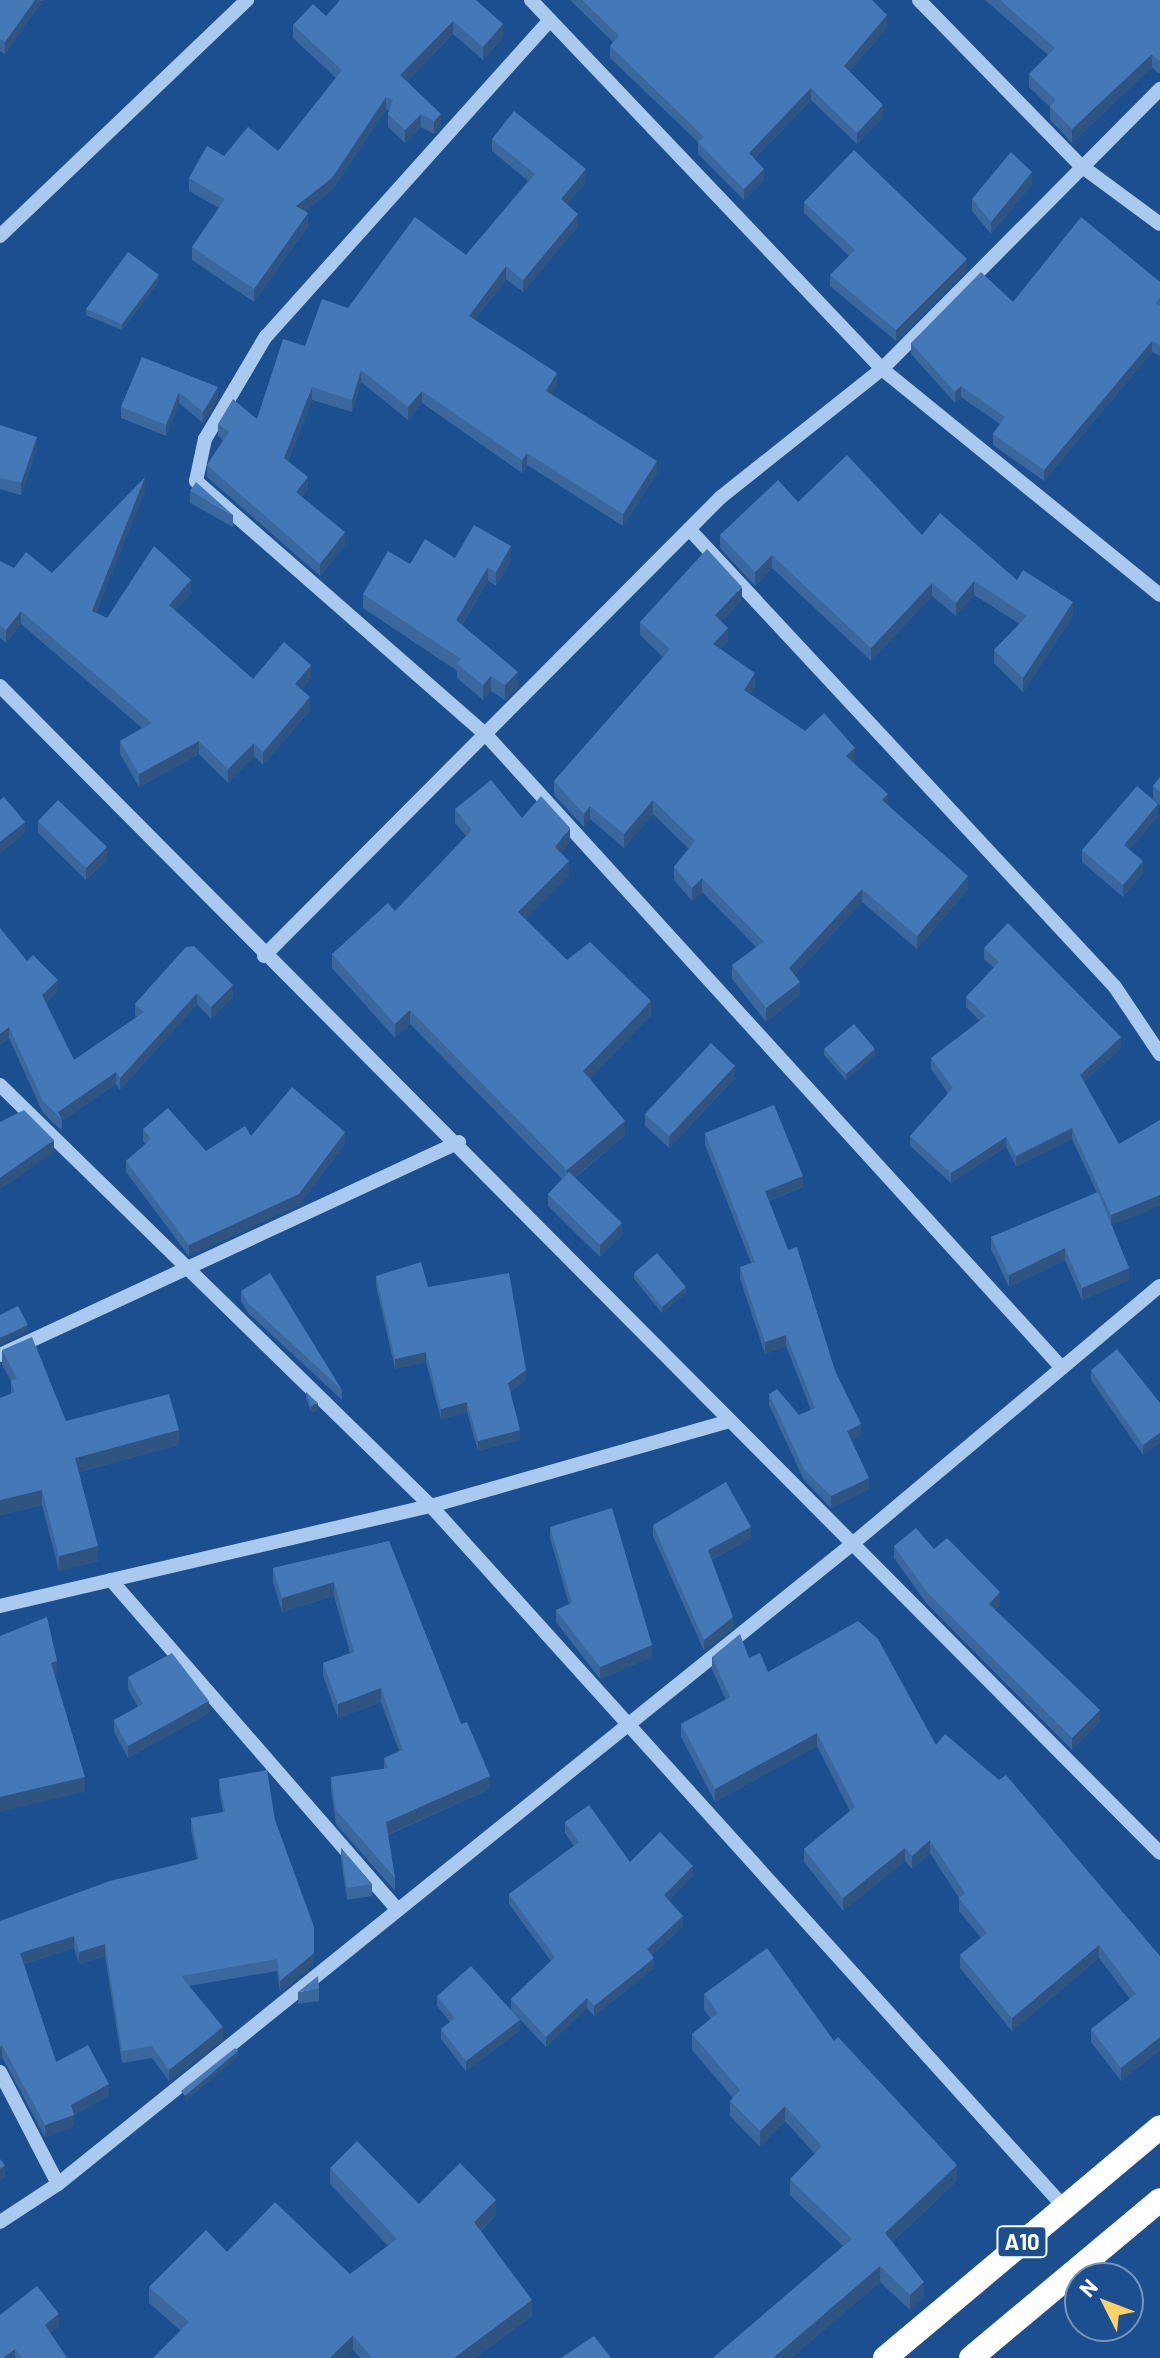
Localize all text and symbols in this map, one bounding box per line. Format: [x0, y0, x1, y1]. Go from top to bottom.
road number: A10 [996, 2224, 1048, 2260]
north arrow [1064, 2262, 1144, 2342]
text: N [1073, 2273, 1102, 2301]

